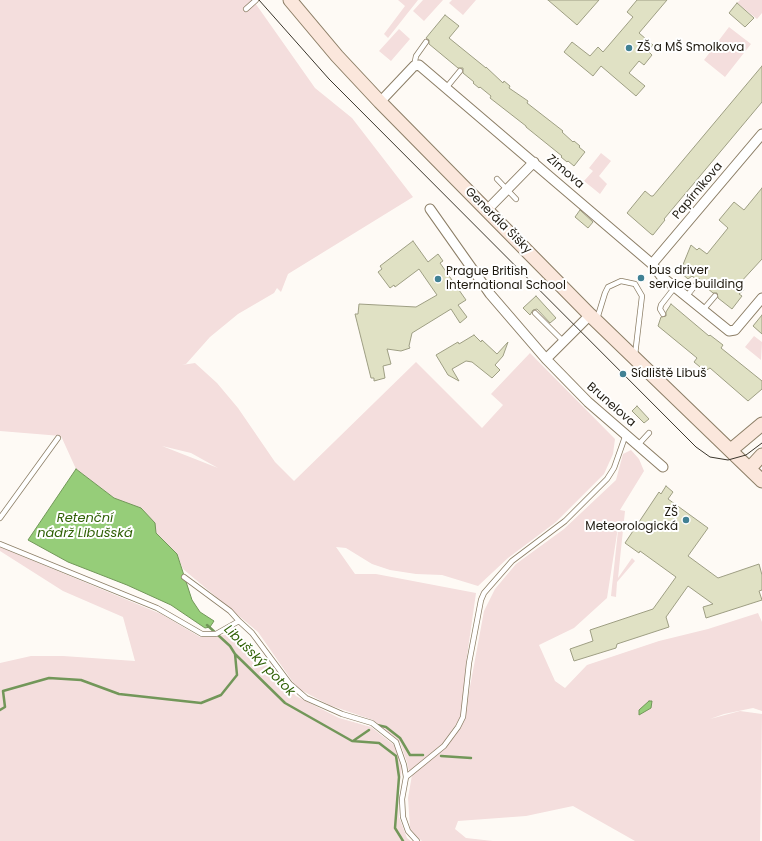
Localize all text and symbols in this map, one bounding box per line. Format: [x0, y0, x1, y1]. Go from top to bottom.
place label: ZŠ a MŠ Smolkova [637, 41, 744, 55]
marker: ZŠ a MŠ Smolkova [624, 43, 634, 53]
street label: Zimova [544, 152, 586, 192]
street label: Papírníkova [670, 160, 726, 222]
street label: Generála Šišky [462, 185, 534, 257]
place label: bus driver service building [649, 264, 743, 292]
place label: Prague British International School [446, 265, 566, 293]
marker: bus driver service building [636, 273, 646, 283]
marker: Prague British International School [433, 274, 443, 284]
place label: Sídliště Libuš [631, 367, 706, 381]
marker: Sídliště Libuš [618, 369, 628, 379]
street label: Brunelova [584, 380, 638, 430]
place label: ZŠ Meteorologická [585, 506, 678, 534]
water label: Retenční nádrž Libušská [37, 511, 133, 542]
marker: ZŠ Meteorologická [681, 515, 691, 525]
water label: Libušský potok [220, 622, 298, 700]

